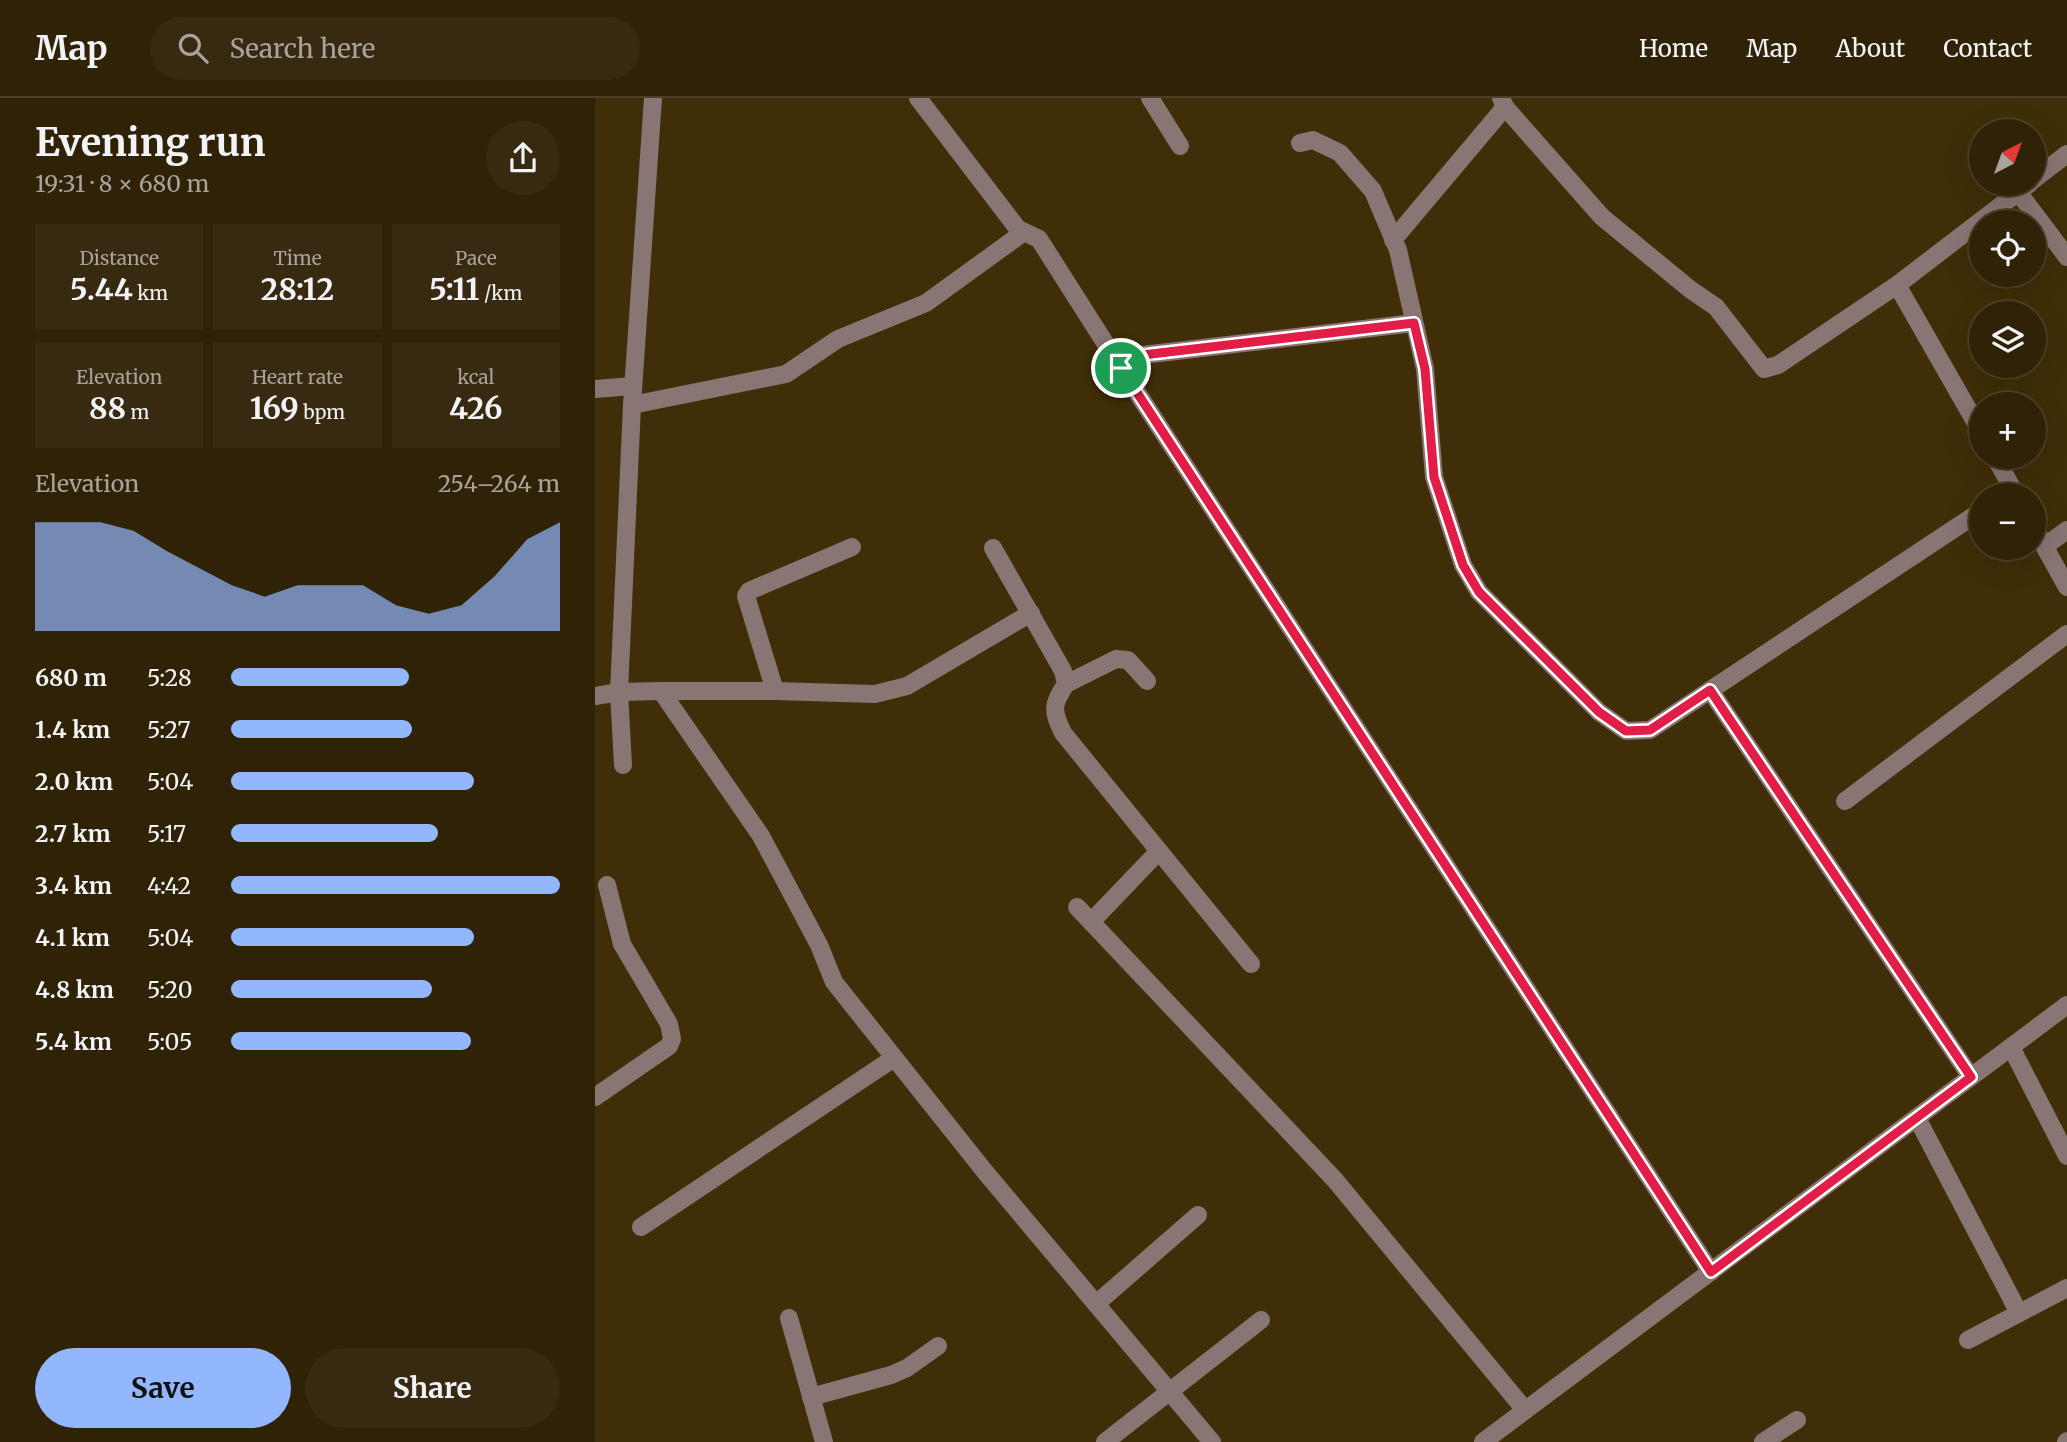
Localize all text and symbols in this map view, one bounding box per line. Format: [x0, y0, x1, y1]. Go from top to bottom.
search box [150, 17, 640, 80]
text: Map [35, 28, 108, 69]
icon: search [174, 29, 212, 67]
text: Search here [230, 32, 375, 65]
text: Home [1639, 33, 1708, 64]
text: Map [1746, 33, 1797, 64]
text: About [1835, 33, 1905, 64]
text: Contact [1943, 33, 2032, 64]
text: Evening run [35, 119, 266, 166]
north arrow [1969, 119, 2046, 196]
map controls [1969, 119, 2046, 560]
button: share [486, 121, 560, 195]
text: 19:31 · 8 × 680 m [35, 169, 209, 198]
button: locate [1969, 210, 2046, 287]
text: Distance [79, 246, 159, 270]
text: Time [273, 246, 322, 270]
text: Pace [455, 246, 497, 270]
text: 5.44 [70, 270, 133, 308]
text: 28:12 [261, 270, 334, 308]
text: 5:11 [429, 270, 480, 308]
text: km [133, 281, 168, 305]
text: /km [480, 281, 522, 305]
button: layers [1969, 301, 2046, 378]
pin [1091, 338, 1151, 398]
icon: arrive [1102, 349, 1140, 387]
text: Elevation [76, 365, 162, 389]
text: Heart rate [252, 365, 343, 389]
text: kcal [457, 365, 495, 389]
text: 88 [89, 389, 126, 427]
text: 169 [250, 389, 299, 427]
text: 426 [449, 389, 503, 427]
button: + [1969, 392, 2046, 469]
text: m [126, 400, 149, 424]
text: bpm [299, 400, 345, 424]
text: Elevation [35, 469, 139, 498]
text: 254–264 m [438, 469, 560, 498]
button: − [1969, 483, 2046, 560]
text: 680 m [35, 663, 107, 692]
text: 5:28 [147, 663, 192, 692]
text: 1.4 km [35, 715, 110, 744]
text: 5:27 [147, 715, 191, 744]
text: 2.0 km [35, 767, 113, 796]
text: 5:04 [147, 767, 193, 796]
text: 2.7 km [35, 819, 111, 848]
text: 5:17 [147, 819, 186, 848]
text: 3.4 km [35, 871, 112, 900]
text: 4:42 [147, 871, 191, 900]
text: 4.1 km [35, 923, 110, 952]
text: 5:04 [147, 923, 193, 952]
text: 4.8 km [35, 975, 114, 1004]
text: 5:20 [147, 975, 193, 1004]
text: 5.4 km [35, 1027, 112, 1056]
text: 5:05 [147, 1027, 192, 1056]
button: Save [35, 1348, 291, 1428]
button: Share [305, 1348, 560, 1428]

